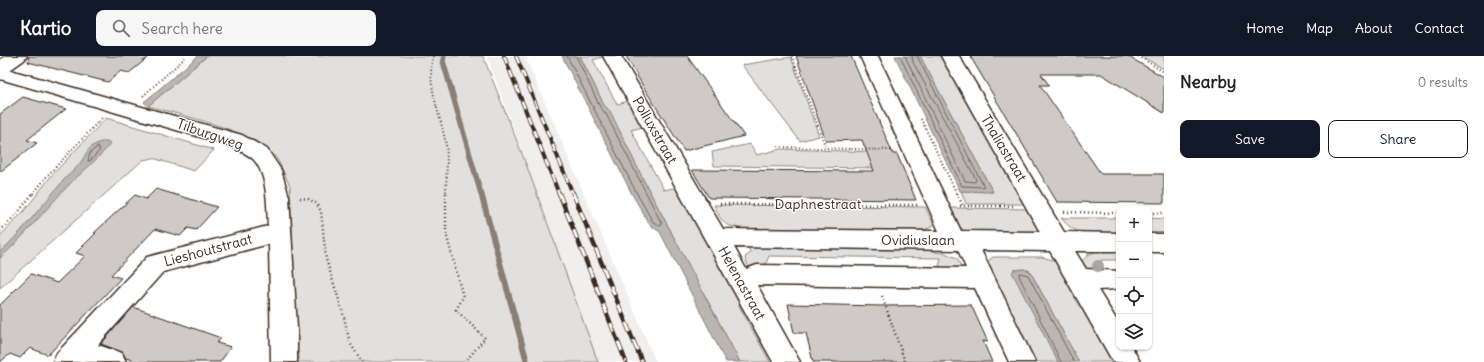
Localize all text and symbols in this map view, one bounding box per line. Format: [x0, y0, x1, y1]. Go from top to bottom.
search box [96, 10, 376, 46]
text: Kartio [20, 16, 72, 40]
icon: search [110, 17, 132, 39]
text: Search here [142, 19, 223, 38]
text: Home [1246, 19, 1284, 37]
text: Map [1306, 19, 1333, 37]
text: About [1355, 19, 1393, 37]
text: Contact [1415, 19, 1464, 37]
text: Nearby [1180, 71, 1236, 93]
text: 0 results [1418, 74, 1468, 91]
street label: Polluxstraat [629, 93, 682, 167]
street label: Thaliastraat [977, 111, 1031, 185]
street label: Tilburgweg [174, 114, 246, 154]
button: Save [1180, 120, 1320, 158]
button: Share [1328, 120, 1468, 158]
street label: Daphnestraat [775, 195, 862, 213]
map controls [1116, 206, 1152, 350]
button: + [1116, 206, 1152, 242]
street label: Lieshoutstraat [162, 229, 254, 270]
street label: Ovidiuslaan [881, 231, 955, 249]
button: − [1116, 242, 1152, 278]
street label: Helenastraat [714, 243, 770, 323]
button: locate [1116, 278, 1152, 314]
button: layers [1116, 314, 1152, 350]

